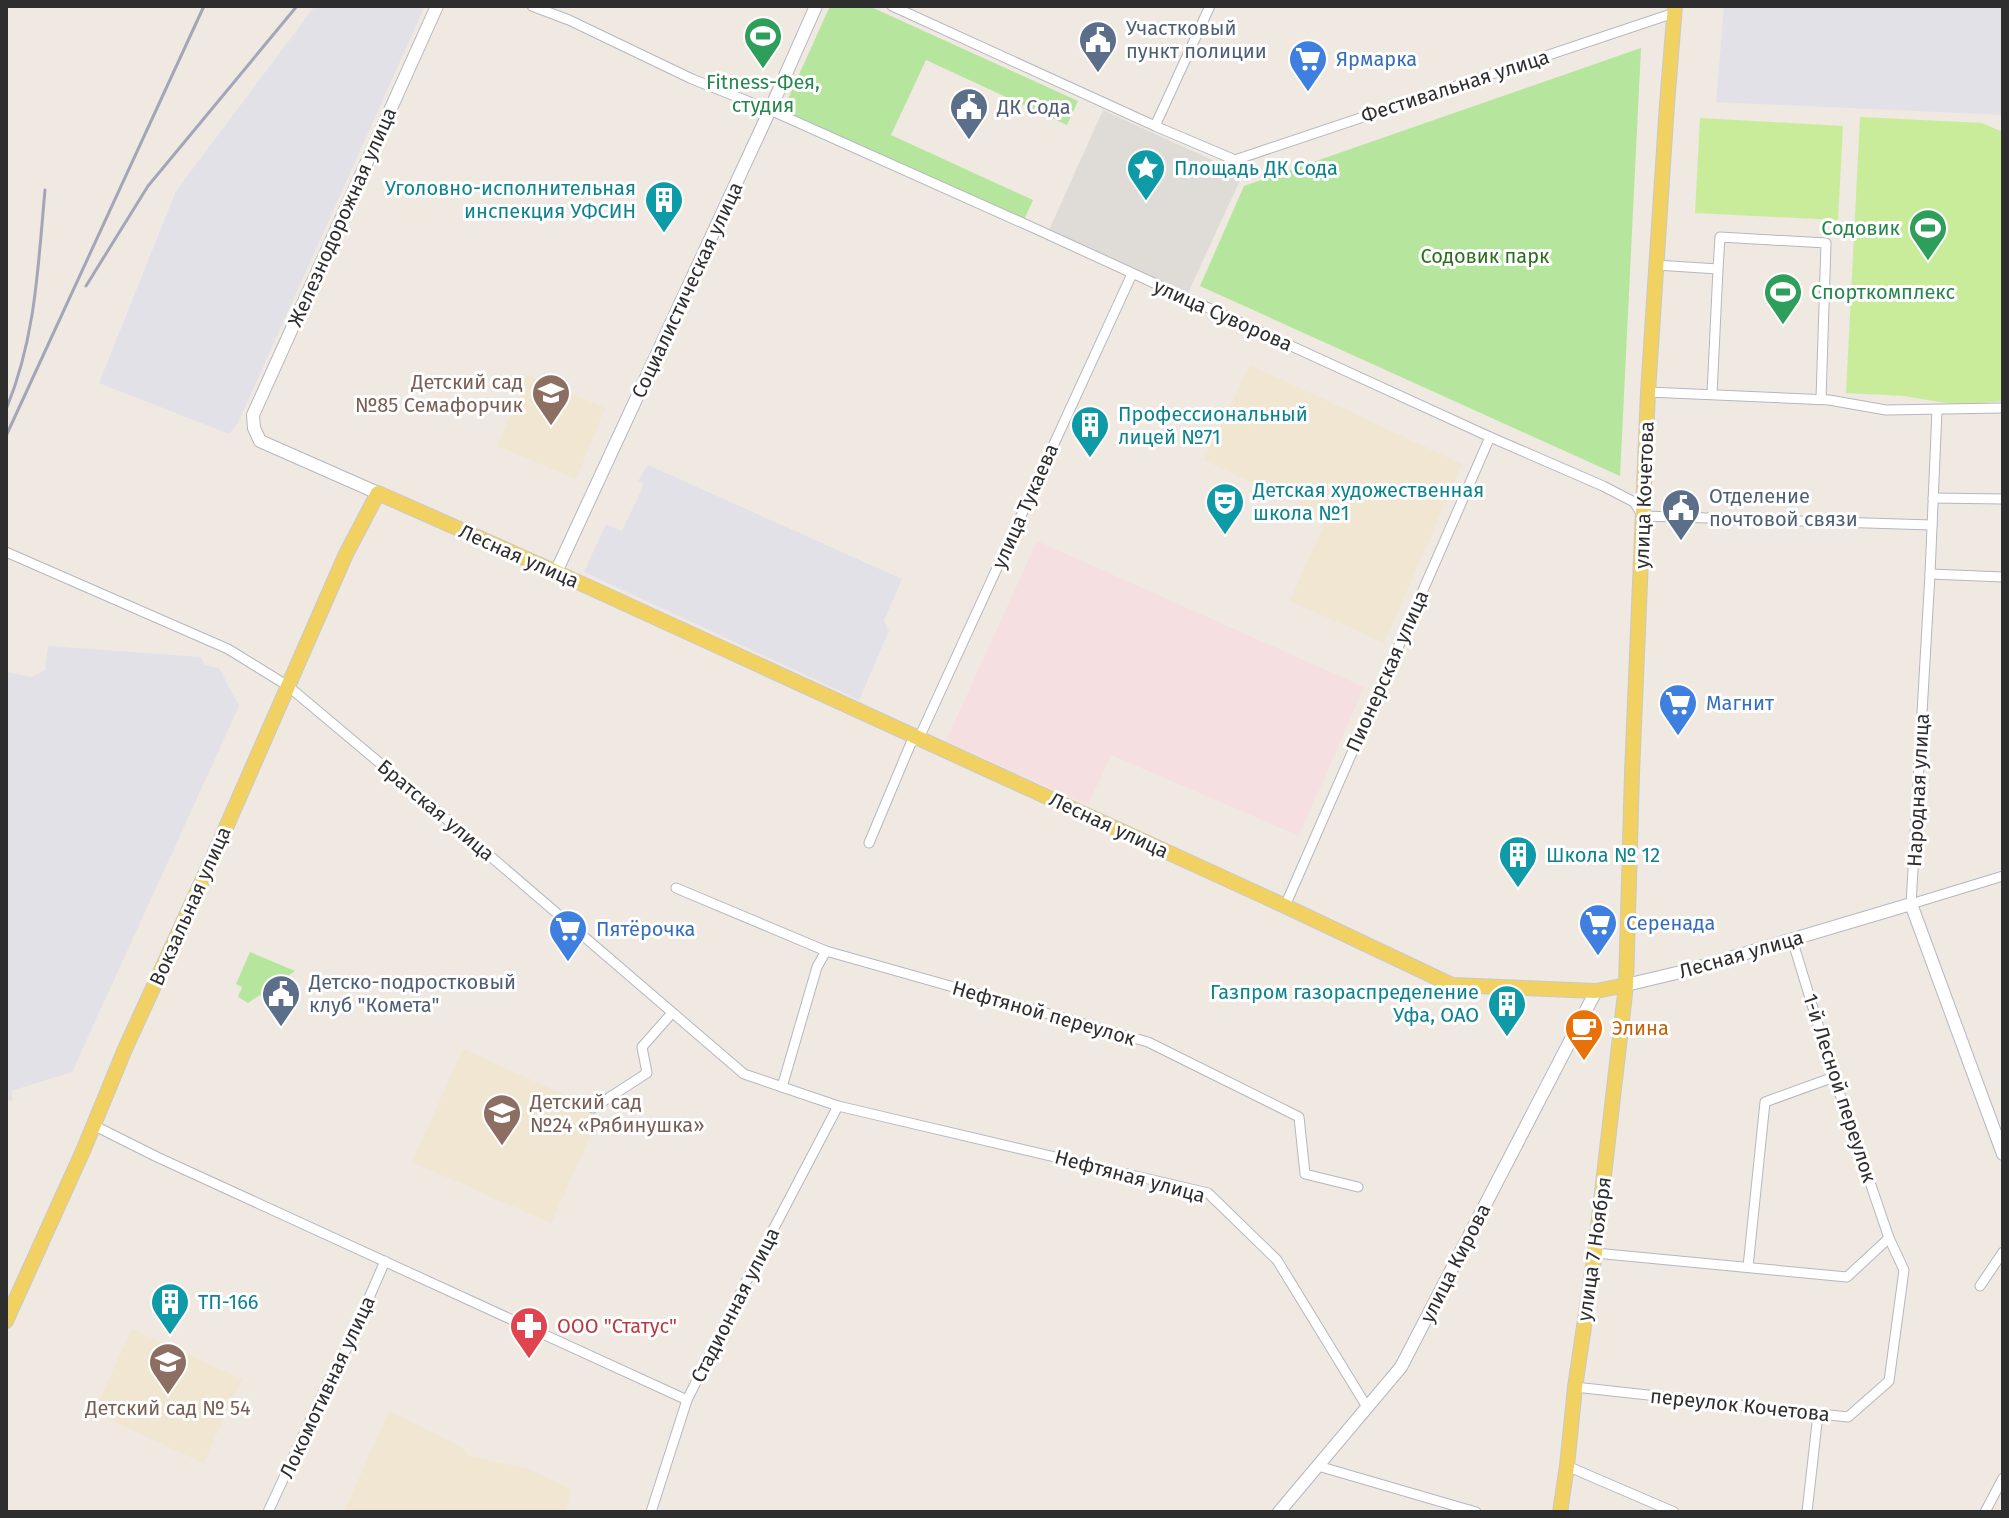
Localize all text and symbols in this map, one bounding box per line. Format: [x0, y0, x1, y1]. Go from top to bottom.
sports icon: Fitness-Фея, студия [742, 15, 784, 70]
place label: Участковый пункт полиции [1126, 16, 1267, 63]
public building icon: Участковый пункт полиции [1077, 19, 1119, 74]
supermarket icon: Ярмарка [1287, 38, 1329, 93]
street label: Фестивальная улица [1358, 44, 1552, 128]
place label: Ярмарка [1336, 47, 1417, 71]
place label: Fitness-Фея, студия [706, 70, 820, 117]
public building icon: ДК Сода [948, 86, 990, 141]
place label: ДК Сода [996, 95, 1071, 119]
street label: Железнодорожная улица [283, 104, 401, 330]
place icon: Площадь ДК Сода [1125, 147, 1167, 202]
place label: Площадь ДК Сода [1174, 156, 1338, 180]
place label: Уголовно-исполнительная инспекция УФСИН [385, 176, 636, 223]
street label: Социалистическая улица [626, 178, 748, 402]
building icon: Уголовно-исполнительная инспекция УФСИН [643, 179, 685, 234]
sports icon: Содовик [1907, 207, 1949, 262]
place label: Содовик [1821, 216, 1901, 240]
park label: Содовик парк [1421, 244, 1550, 268]
sports icon: Спорткомплекс [1762, 271, 1804, 326]
street label: улица Суворова [1150, 274, 1296, 356]
place label: Спорткомплекс [1811, 280, 1955, 304]
place label: Детский сад №85 Семафорчик [355, 370, 524, 417]
school or university icon: Детский сад №85 Семафорчик [530, 372, 572, 427]
place label: Профессиональный лицей №71 [1118, 402, 1308, 449]
building icon: Профессиональный лицей №71 [1069, 404, 1111, 459]
street label: улица Кочетова [1629, 421, 1659, 569]
street label: улица Тукаева [987, 440, 1063, 572]
place label: Детская художественная школа №1 [1252, 478, 1484, 525]
theatre icon: Детская художественная школа №1 [1204, 481, 1246, 536]
place label: Отделение почтовой связи [1709, 484, 1858, 531]
public building icon: Отделение почтовой связи [1660, 487, 1702, 542]
street label: Лесная улица [455, 519, 583, 593]
street label: Пионерская улица [1341, 586, 1433, 756]
supermarket icon: Магнит [1657, 682, 1699, 737]
place label: Магнит [1706, 691, 1775, 715]
street label: Народная улица [1902, 713, 1934, 867]
street label: Братская улица [373, 754, 499, 866]
street label: Лесная улица [1046, 787, 1172, 863]
street label: Вокзальная улица [144, 823, 236, 989]
building icon: Школа № 12 [1497, 834, 1539, 889]
place label: Школа № 12 [1546, 843, 1660, 867]
supermarket icon: Серенада [1577, 902, 1619, 957]
supermarket icon: Пятёрочка [547, 908, 589, 963]
place label: Серенада [1626, 911, 1715, 935]
place label: Пятёрочка [596, 917, 696, 941]
street label: Лесная улица [1676, 925, 1806, 983]
place label: Детско-подростковый клуб "Комета" [308, 970, 516, 1017]
public building icon: Детско-подростковый клуб "Комета" [260, 973, 302, 1028]
street label: Нефтяной переулок [950, 975, 1139, 1051]
place label: Газпром газораспределение Уфа, ОАО [1210, 980, 1479, 1027]
building icon: Газпром газораспределение Уфа, ОАО [1486, 983, 1528, 1038]
street label: 1-й Лесной переулок [1798, 991, 1882, 1186]
cafe icon: Элина [1563, 1007, 1605, 1062]
place label: Элина [1612, 1016, 1669, 1040]
place label: Детский сад №24 «Рябинушка» [529, 1090, 705, 1137]
school or university icon: Детский сад №24 «Рябинушка» [481, 1092, 523, 1147]
street label: Нефтяная улица [1052, 1144, 1208, 1208]
street label: улица 7 Ноября [1572, 1175, 1616, 1323]
street label: улица Кирова [1415, 1199, 1495, 1327]
street label: Стадионная улица [686, 1223, 784, 1387]
building icon: ТП-166 [149, 1281, 191, 1336]
place label: ТП-166 [198, 1290, 258, 1314]
street label: Локомотивная улица [274, 1292, 380, 1482]
pharmacy icon: ООО "Статус" [508, 1305, 550, 1360]
place label: ООО "Статус" [557, 1314, 677, 1338]
school or university icon: Детский сад № 54 [147, 1341, 189, 1396]
street label: переулок Кочетова [1649, 1384, 1831, 1426]
place label: Детский сад № 54 [84, 1396, 251, 1420]

